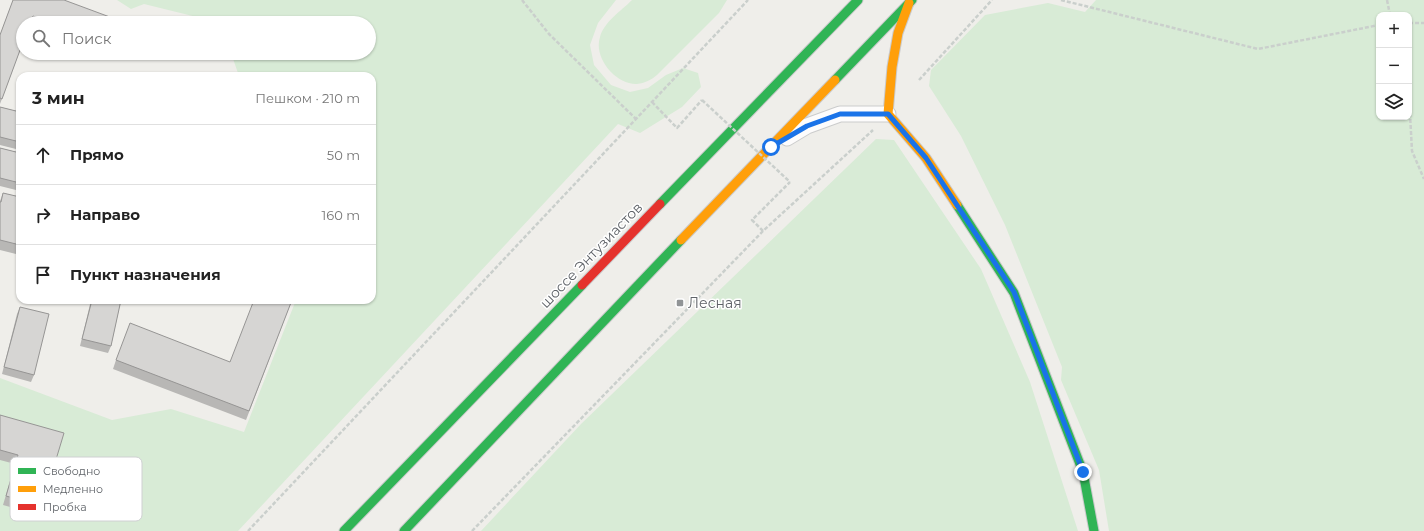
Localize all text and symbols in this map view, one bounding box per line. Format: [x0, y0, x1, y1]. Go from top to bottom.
map controls [1376, 12, 1412, 120]
button: + [1376, 12, 1412, 48]
search box [16, 16, 376, 60]
icon: search [30, 27, 52, 49]
text: Поиск [62, 29, 111, 48]
button: − [1376, 48, 1412, 84]
button: layers [1376, 84, 1412, 120]
text: 3 мин [32, 88, 85, 108]
text: Пешком · 210 m [255, 90, 360, 106]
route start [762, 138, 780, 156]
icon: ahead [32, 144, 54, 166]
text: Прямо [70, 145, 124, 164]
text: 50 m [327, 147, 360, 163]
street label: шоссе Энтузиастов [536, 198, 646, 312]
icon: right [32, 204, 54, 226]
text: Направо [70, 205, 140, 224]
text: 160 m [322, 207, 360, 223]
icon: arrive [32, 264, 54, 286]
text: Пункт назначения [70, 265, 221, 284]
place label: Лесная [688, 294, 742, 312]
marker: Лесная [675, 298, 685, 308]
legend [10, 457, 142, 521]
route end [1074, 463, 1092, 481]
text: Свободно [43, 464, 100, 478]
text: Медленно [43, 482, 103, 496]
text: Пробка [43, 500, 87, 514]

